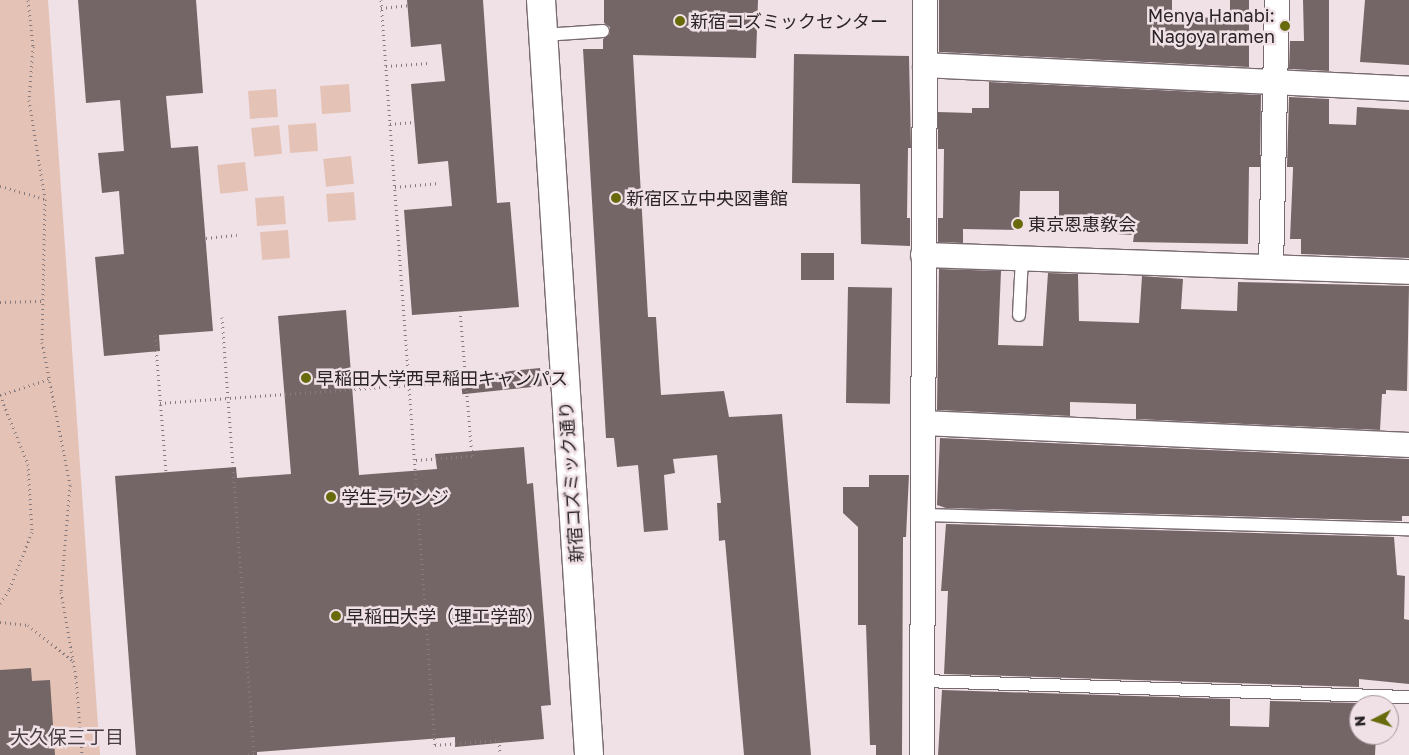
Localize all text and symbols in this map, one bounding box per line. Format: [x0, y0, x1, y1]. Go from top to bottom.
place label: Menya Hanabi: Nagoya ramen [1148, 5, 1275, 48]
place label: 新宿コズミックセンター [690, 10, 888, 32]
marker: 新宿コズミックセンター [674, 15, 686, 27]
marker: Menya Hanabi: Nagoya ramen [1279, 20, 1291, 32]
place label: 新宿区立中央図書館 [626, 187, 788, 209]
marker: 新宿区立中央図書館 [610, 192, 622, 204]
place label: 東京恩惠敎会 [1028, 213, 1136, 235]
marker: 東京恩惠敎会 [1012, 218, 1024, 230]
place label: 早稲田大学西早稲田キャンパス [316, 367, 568, 389]
marker: 早稲田大学西早稲田キャンパス [300, 372, 312, 384]
street label: 新宿コズミック通り [555, 400, 587, 564]
place label: 学生ラウンジ [341, 486, 449, 508]
marker: 学生ラウンジ [325, 491, 337, 503]
place label: 早稲田大学（理工学部） [346, 605, 544, 627]
marker: 早稲田大学（理工学部） [330, 610, 342, 622]
north arrow [1349, 695, 1399, 745]
text: N [1351, 715, 1368, 727]
district label: 大久保三丁目 [10, 726, 124, 748]

